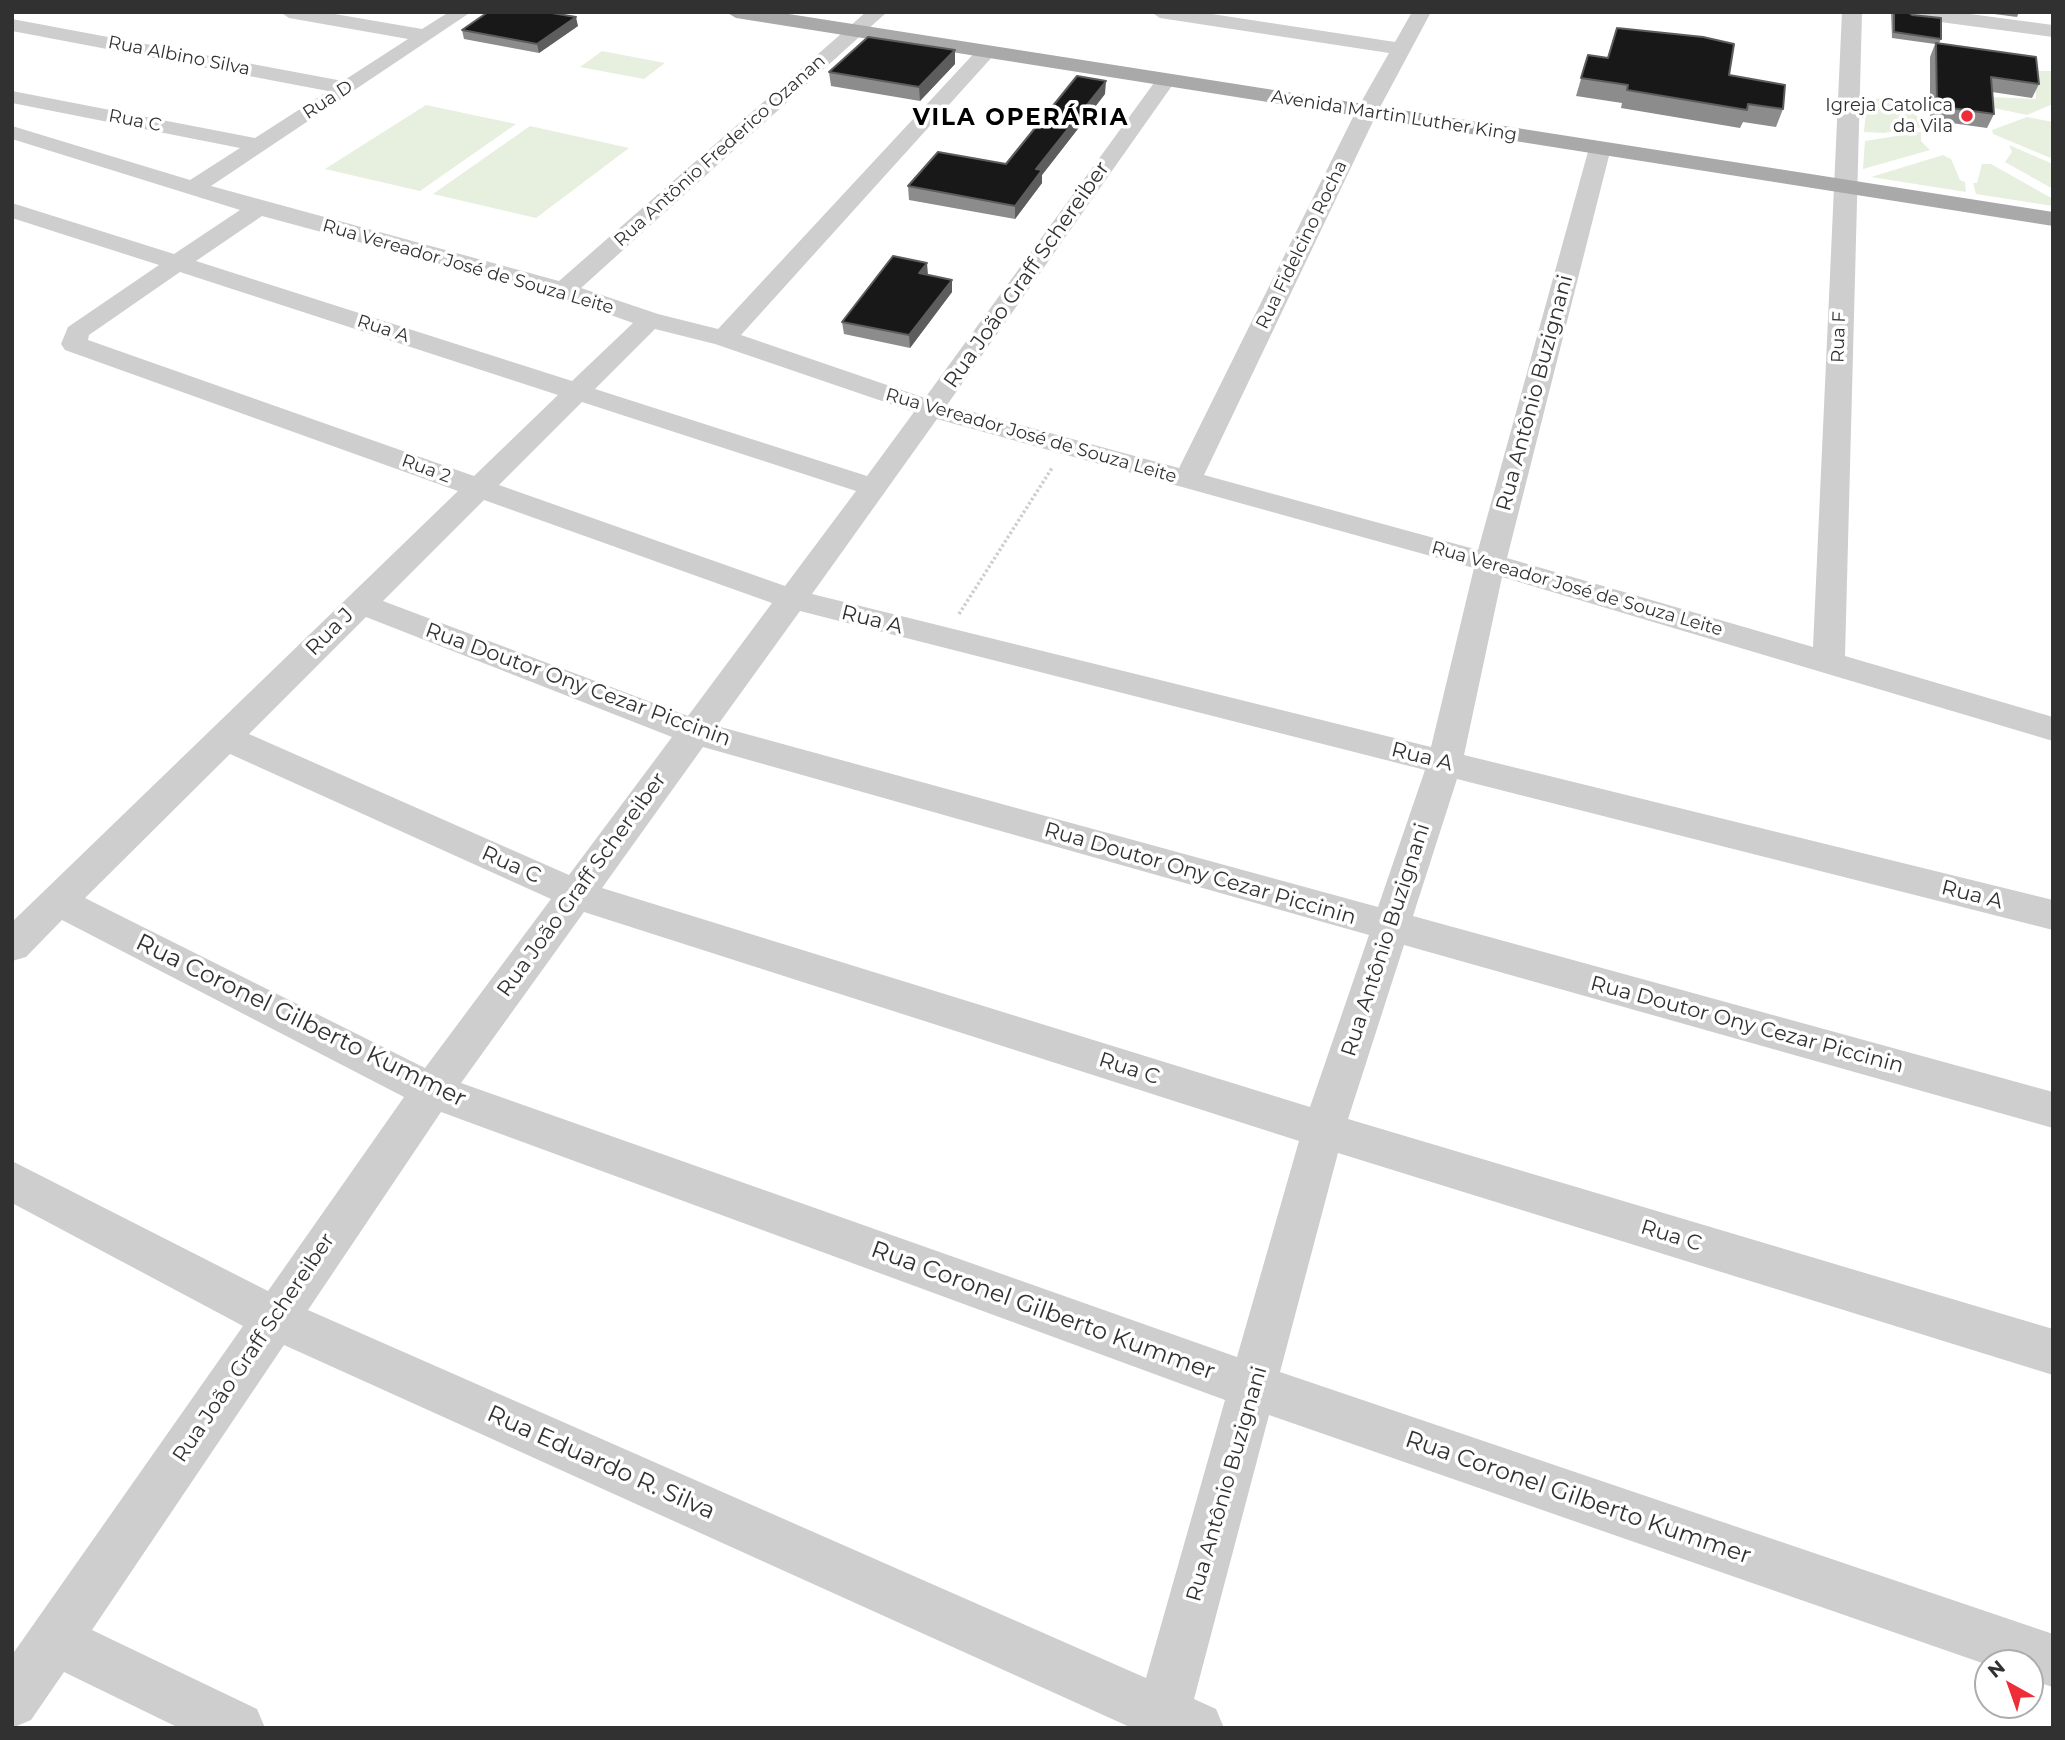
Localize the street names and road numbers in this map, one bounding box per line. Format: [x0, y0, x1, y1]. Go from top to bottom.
street label: Rua Albino Silva [106, 32, 252, 80]
street label: Rua Antônio Frederico Ozanan [610, 50, 830, 252]
street label: Rua D [299, 76, 357, 124]
street label: Avenida Martin Luther King [1270, 86, 1518, 146]
street label: Rua C [107, 105, 163, 137]
street label: Rua João Graff Schereiber [939, 157, 1115, 393]
street label: Rua Fidelcino Rocha [1252, 157, 1352, 333]
street label: Rua Vereador José de Souza Leite [320, 215, 616, 319]
street label: Rua Antônio Buzignani [1491, 272, 1579, 514]
street label: Rua A [354, 310, 412, 348]
street label: Rua F [1827, 311, 1851, 363]
street label: Rua Vereador José de Souza Leite [883, 384, 1179, 488]
street label: Rua 2 [398, 450, 454, 488]
street label: Rua Vereador José de Souza Leite [1429, 537, 1725, 641]
street label: Rua A [839, 600, 905, 640]
street label: Rua J [301, 603, 359, 661]
street label: Rua Doutor Ony Cezar Piccinin [422, 618, 734, 752]
street label: Rua A [1389, 737, 1455, 777]
street label: Rua João Graff Schereiber [492, 768, 672, 1002]
street label: Rua Doutor Ony Cezar Piccinin [1041, 817, 1359, 931]
street label: Rua Antônio Buzignani [1336, 820, 1436, 1060]
street label: Rua C [478, 841, 544, 889]
street label: Rua A [1939, 875, 2005, 915]
street label: Rua Coronel Gilberto Kummer [131, 928, 471, 1114]
street label: Rua Doutor Ony Cezar Piccinin [1588, 971, 1906, 1079]
street label: Rua C [1096, 1047, 1162, 1091]
street label: Rua C [1638, 1215, 1704, 1257]
street label: Rua João Graff Schereiber [168, 1229, 340, 1467]
street label: Rua Coronel Gilberto Kummer [867, 1235, 1219, 1387]
street label: Rua Antônio Buzignani [1181, 1364, 1273, 1604]
street label: Rua Eduardo R. Silva [483, 1400, 719, 1526]
street label: Rua Coronel Gilberto Kummer [1401, 1425, 1755, 1571]

